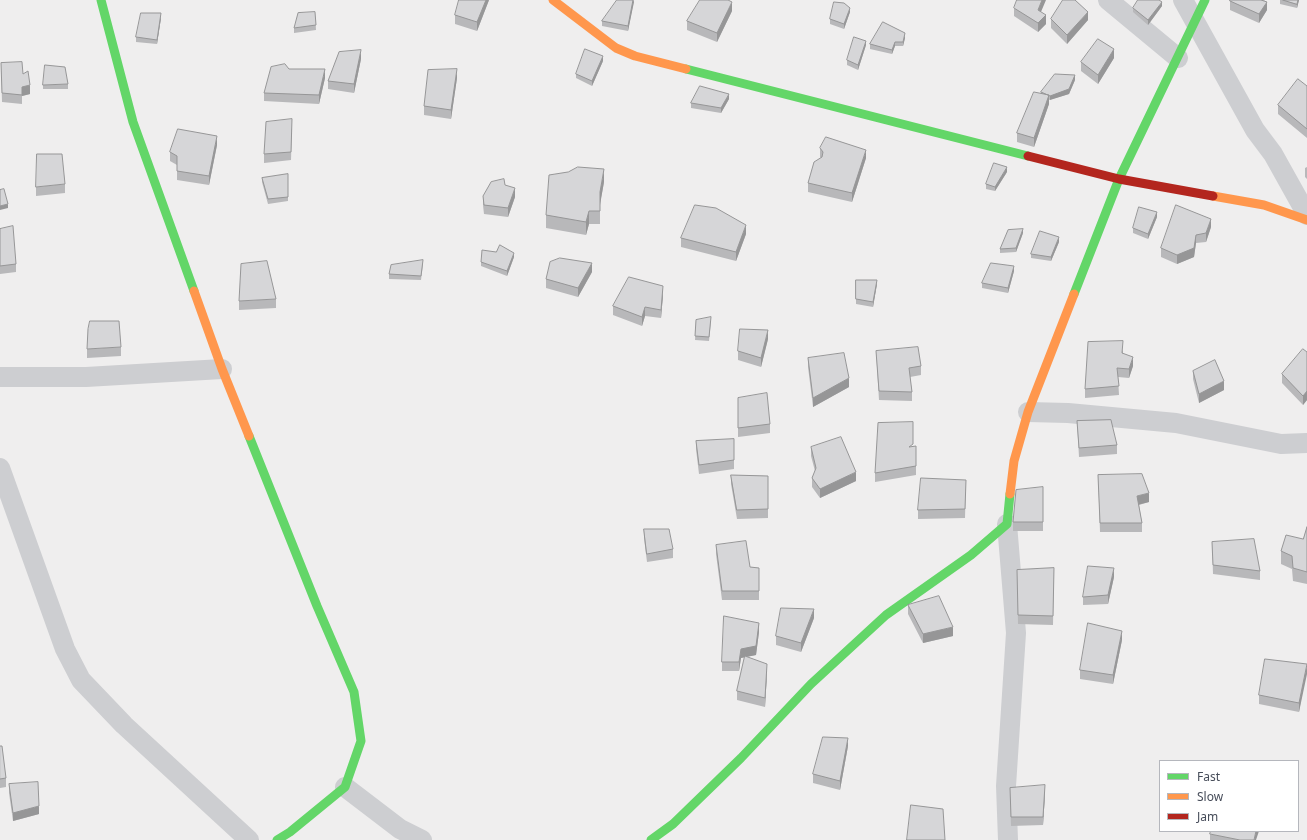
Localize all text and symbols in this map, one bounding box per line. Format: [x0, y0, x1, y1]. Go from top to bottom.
legend [1159, 760, 1299, 832]
text: Fast [1197, 768, 1220, 785]
text: Slow [1197, 788, 1223, 805]
text: Jam [1197, 808, 1218, 825]

